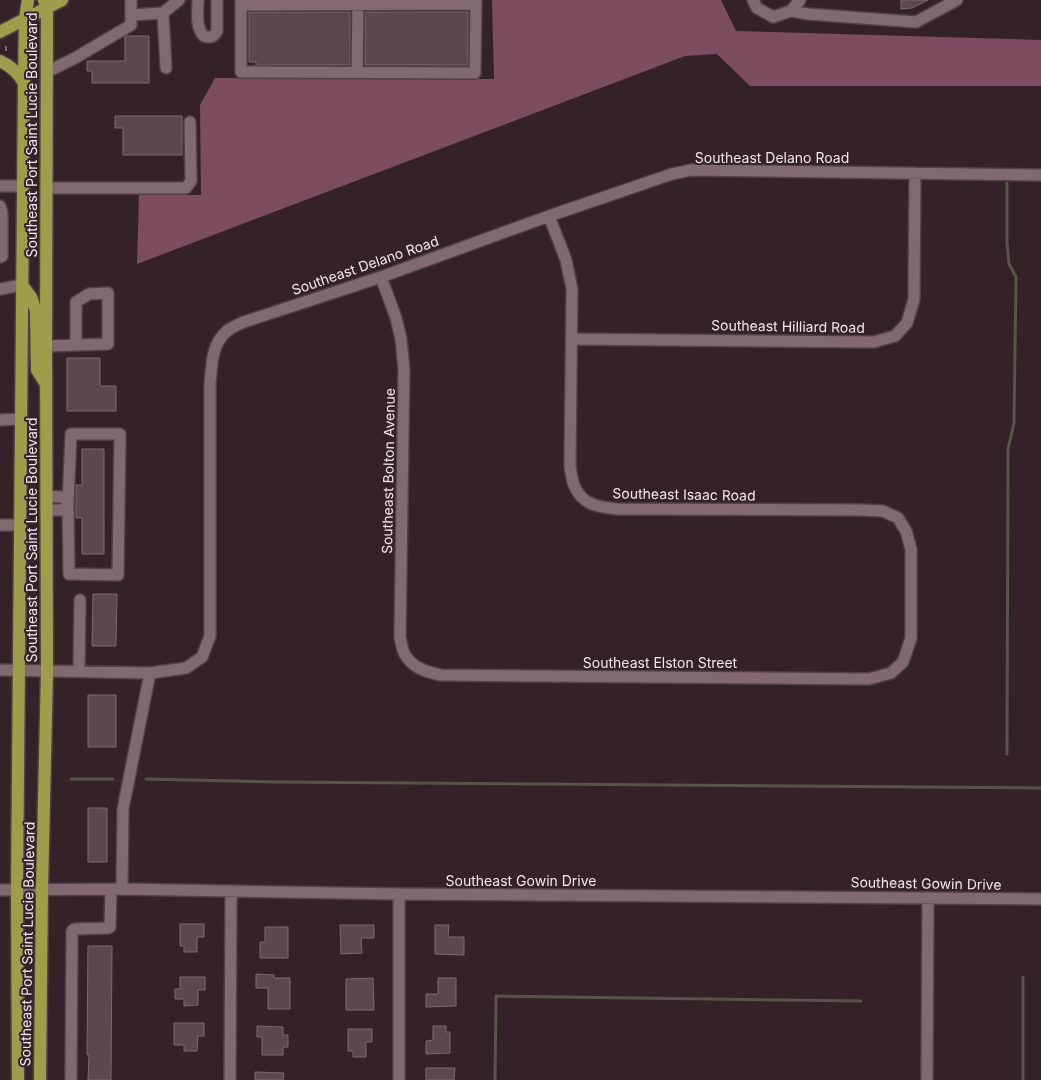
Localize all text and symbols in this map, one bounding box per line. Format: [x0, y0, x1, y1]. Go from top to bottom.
street label: Southeast Port Saint Lucie Boulevard [23, 13, 40, 257]
street label: Southeast Delano Road [695, 149, 849, 166]
street label: Southeast Delano Road [289, 232, 441, 298]
street label: Southeast Hilliard Road [711, 316, 865, 336]
street label: Southeast Bolton Avenue [378, 388, 398, 554]
street label: Southeast Port Saint Lucie Boulevard [23, 418, 40, 662]
street label: Southeast Isaac Road [612, 484, 756, 504]
street label: Southeast Elston Street [583, 654, 738, 671]
street label: Southeast Port Saint Lucie Boulevard [16, 821, 38, 1067]
street label: Southeast Gowin Drive [446, 872, 596, 889]
street label: Southeast Gowin Drive [850, 873, 1002, 893]

